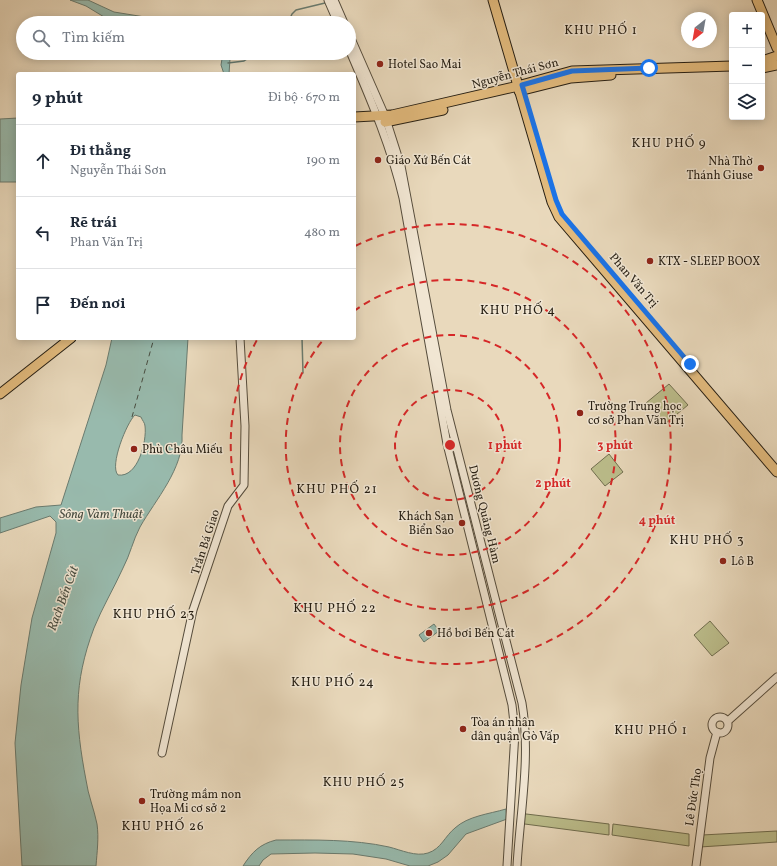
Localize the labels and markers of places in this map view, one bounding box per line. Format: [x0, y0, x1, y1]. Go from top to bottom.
place label: Hotel Sao Mai [388, 57, 462, 73]
marker: Hotel Sao Mai [375, 59, 385, 69]
place label: Giáo Xứ Bến Cát [386, 153, 471, 169]
place label: Nhà Thờ Thánh Giuse [686, 154, 753, 184]
marker: Giáo Xứ Bến Cát [373, 155, 383, 165]
marker: Nhà Thờ Thánh Giuse [756, 163, 766, 173]
place label: KTX - SLEEP BOOX [658, 254, 760, 270]
marker: KTX - SLEEP BOOX [645, 256, 655, 266]
place label: Trường Trung học cơ sở Phan Văn Trị [588, 399, 684, 429]
marker: Trường Trung học cơ sở Phan Văn Trị [575, 408, 585, 418]
centre of rings [443, 438, 457, 452]
place label: Phù Châu Miếu [142, 442, 223, 458]
marker: Phù Châu Miếu [129, 444, 139, 454]
place label: Khách Sạn Biển Sao [398, 509, 454, 539]
marker: Khách Sạn Biển Sao [457, 518, 467, 528]
place label: Lô B [731, 554, 754, 570]
marker: Lô B [718, 556, 728, 566]
place label: Hồ bơi Bến Cát [437, 626, 515, 642]
marker: Hồ bơi Bến Cát [424, 628, 434, 638]
place label: Tòa án nhân dân quận Gò Vấp [471, 715, 559, 745]
marker: Tòa án nhân dân quận Gò Vấp [458, 724, 468, 734]
place label: Trường mầm non Họa Mi cơ sở 2 [150, 787, 241, 817]
marker: Trường mầm non Họa Mi cơ sở 2 [137, 796, 147, 806]

